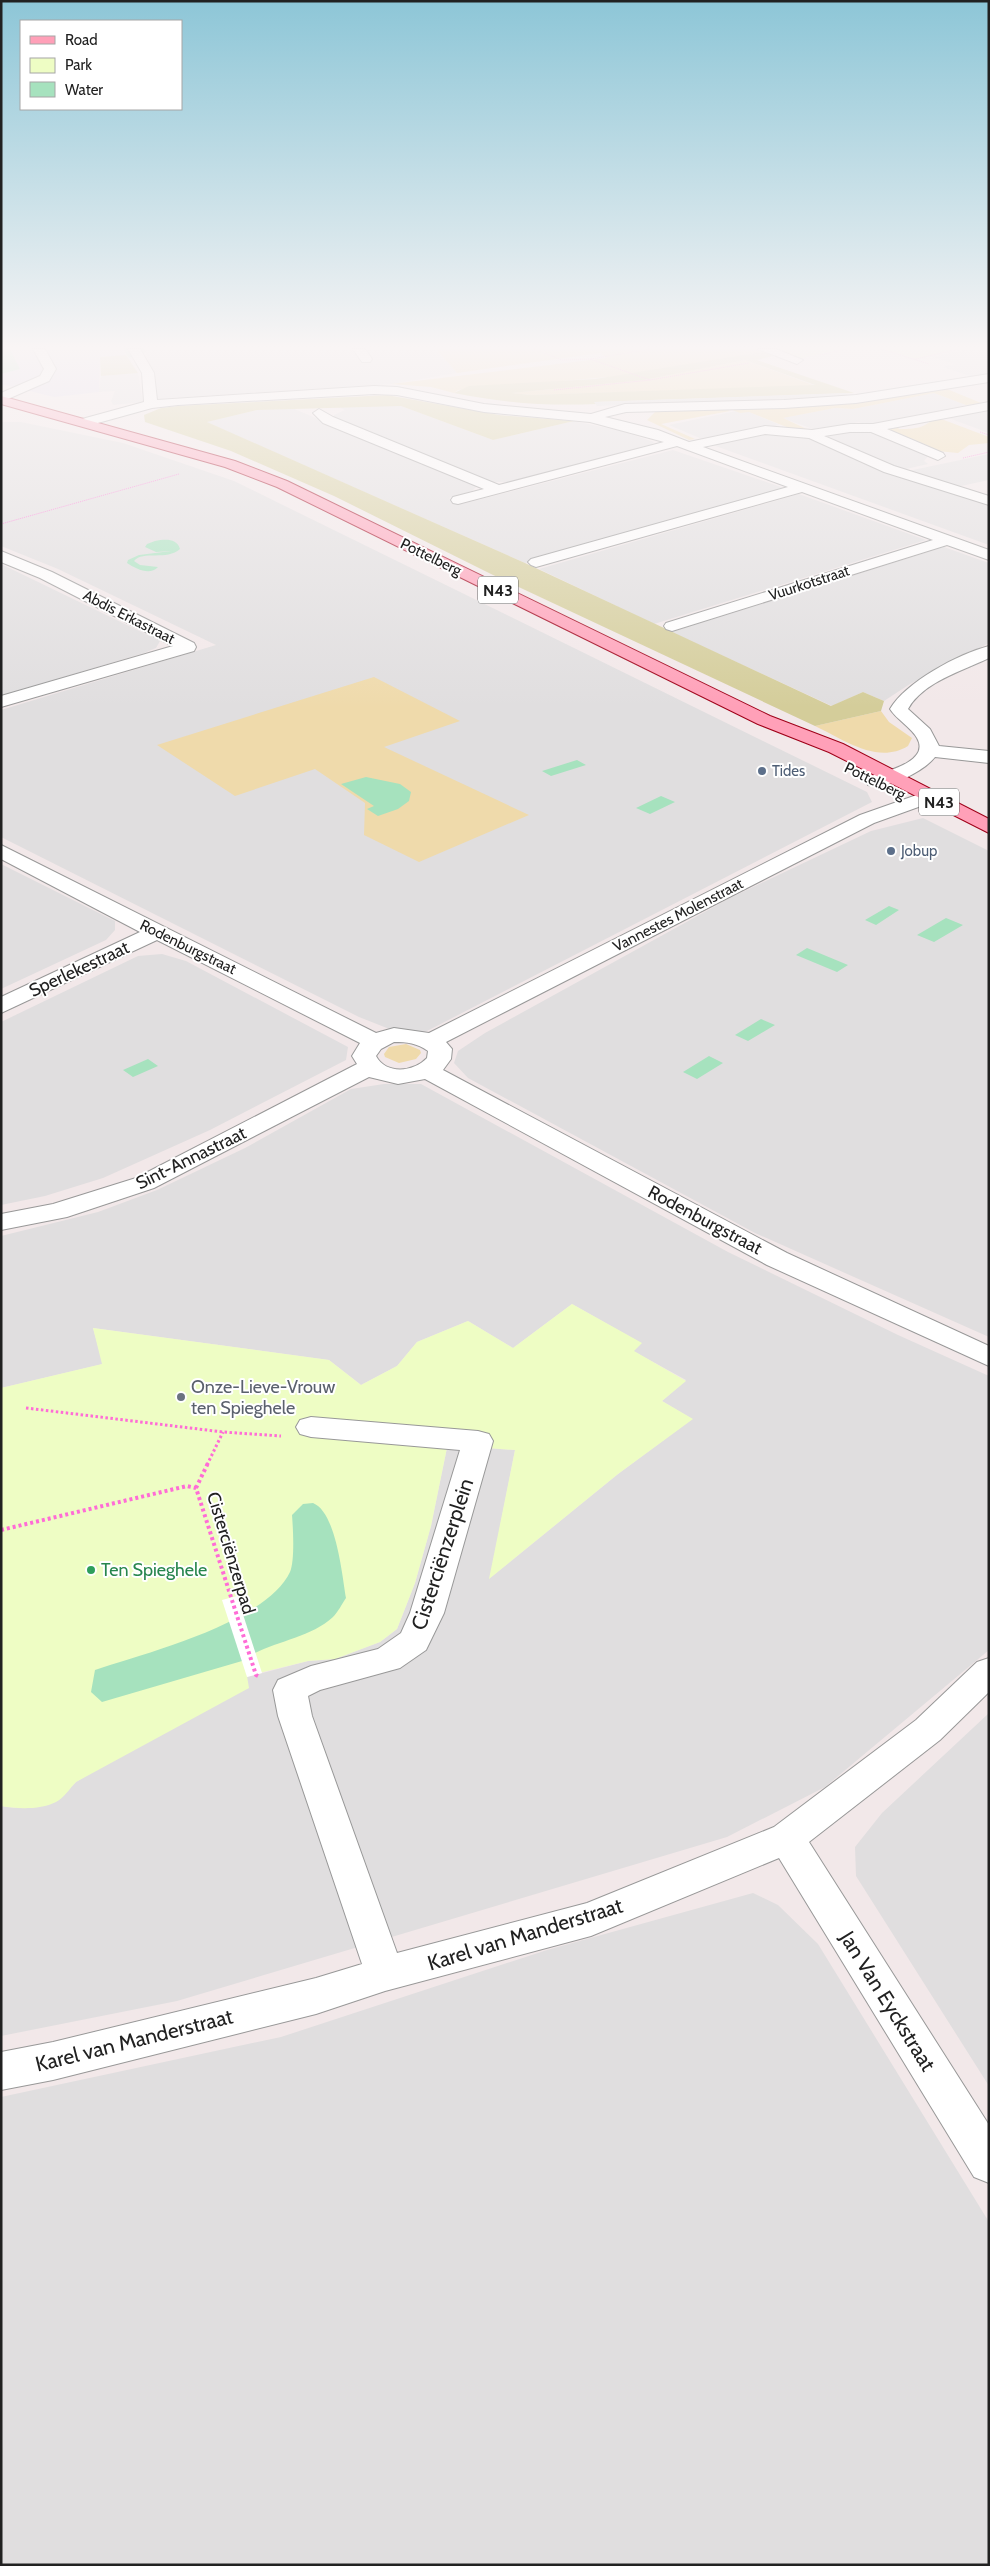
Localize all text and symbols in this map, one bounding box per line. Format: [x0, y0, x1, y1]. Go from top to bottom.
legend [20, 20, 182, 110]
text: Road [65, 31, 98, 49]
text: Park [65, 56, 92, 74]
text: Water [65, 81, 103, 99]
street label: Pottelberg [397, 534, 465, 580]
street label: Vuurkotstraat [766, 561, 852, 605]
road number: N43 [478, 576, 518, 604]
street label: Abdis Erkastraat [80, 586, 178, 648]
street label: Pottelberg [841, 758, 909, 804]
place label: Tides [772, 762, 805, 780]
marker: Tides [756, 765, 768, 777]
road number: N43 [919, 789, 959, 816]
place label: Jobup [900, 842, 937, 860]
marker: Jobup [885, 845, 897, 857]
street label: Vannestes Molenstraat [610, 874, 746, 956]
street label: Rodenburgstraat [137, 916, 239, 978]
street label: Sperlekestraat [25, 936, 133, 1002]
street label: Sint-Annastraat [132, 1122, 250, 1194]
street label: Rodenburgstraat [644, 1181, 766, 1259]
place label: Onze-Lieve-Vrouw ten Spieghele [191, 1376, 335, 1419]
marker: Onze-Lieve-Vrouw ten Spieghele [175, 1391, 187, 1403]
street label: Cisterciënzerplein [406, 1475, 478, 1633]
street label: Cisterciënzerpad [202, 1489, 260, 1617]
place label: Ten Spieghele [101, 1559, 207, 1581]
marker: Ten Spieghele [85, 1564, 97, 1576]
street label: Karel van Manderstraat [424, 1892, 626, 1976]
street label: Jan Van Eyckstraat [834, 1926, 941, 2076]
street label: Karel van Manderstraat [33, 2003, 235, 2077]

